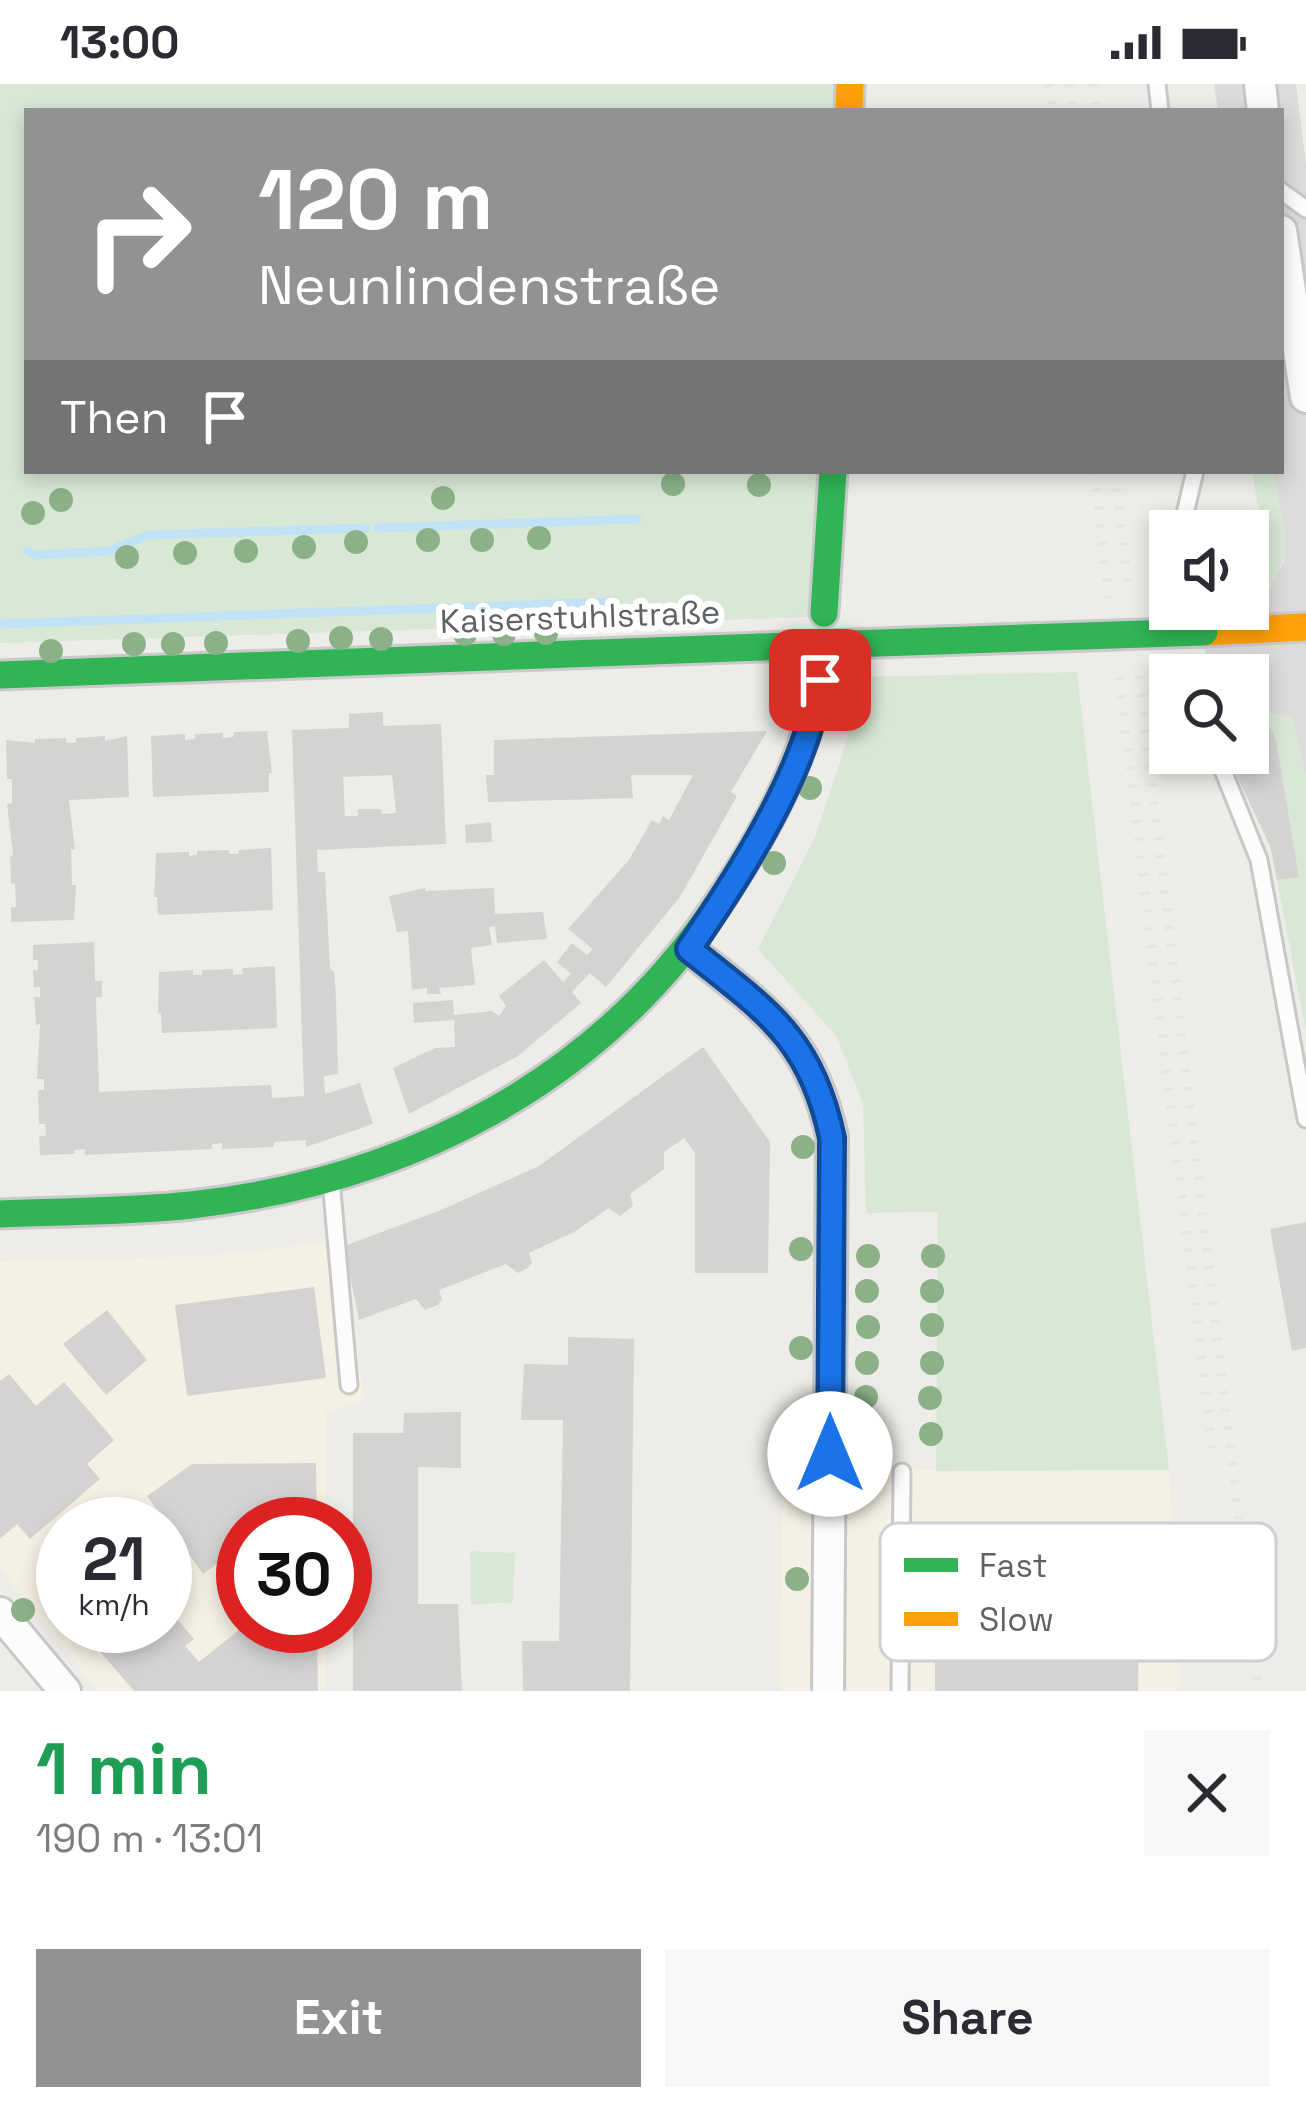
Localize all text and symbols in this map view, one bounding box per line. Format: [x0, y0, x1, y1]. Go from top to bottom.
text: 13:00 [60, 14, 179, 71]
text: 120 m [258, 146, 493, 254]
icon: right [60, 156, 216, 312]
text: Neunlindenstraße [258, 251, 720, 320]
icon: arrive [192, 384, 258, 450]
text: Then [60, 389, 168, 446]
map controls [1149, 510, 1269, 774]
button: sound [1149, 510, 1269, 630]
street label: Kaiserstuhlstraße [439, 591, 721, 643]
pin [769, 629, 871, 731]
icon: arrive [787, 647, 853, 713]
button: search [1149, 654, 1269, 774]
position arrow [767, 1391, 893, 1517]
speed limit sign: 30 [216, 1497, 372, 1653]
text: 21 [83, 1521, 145, 1598]
legend [880, 1523, 1276, 1661]
text: Fast [979, 1545, 1048, 1587]
text: km/h [78, 1585, 150, 1624]
text: Slow [979, 1599, 1054, 1641]
text: 1 min [36, 1723, 212, 1815]
button: close [1144, 1730, 1270, 1856]
text: 190 m · 13:01 [36, 1814, 263, 1863]
button: Exit [36, 1949, 641, 2087]
button: Share [665, 1949, 1270, 2087]

